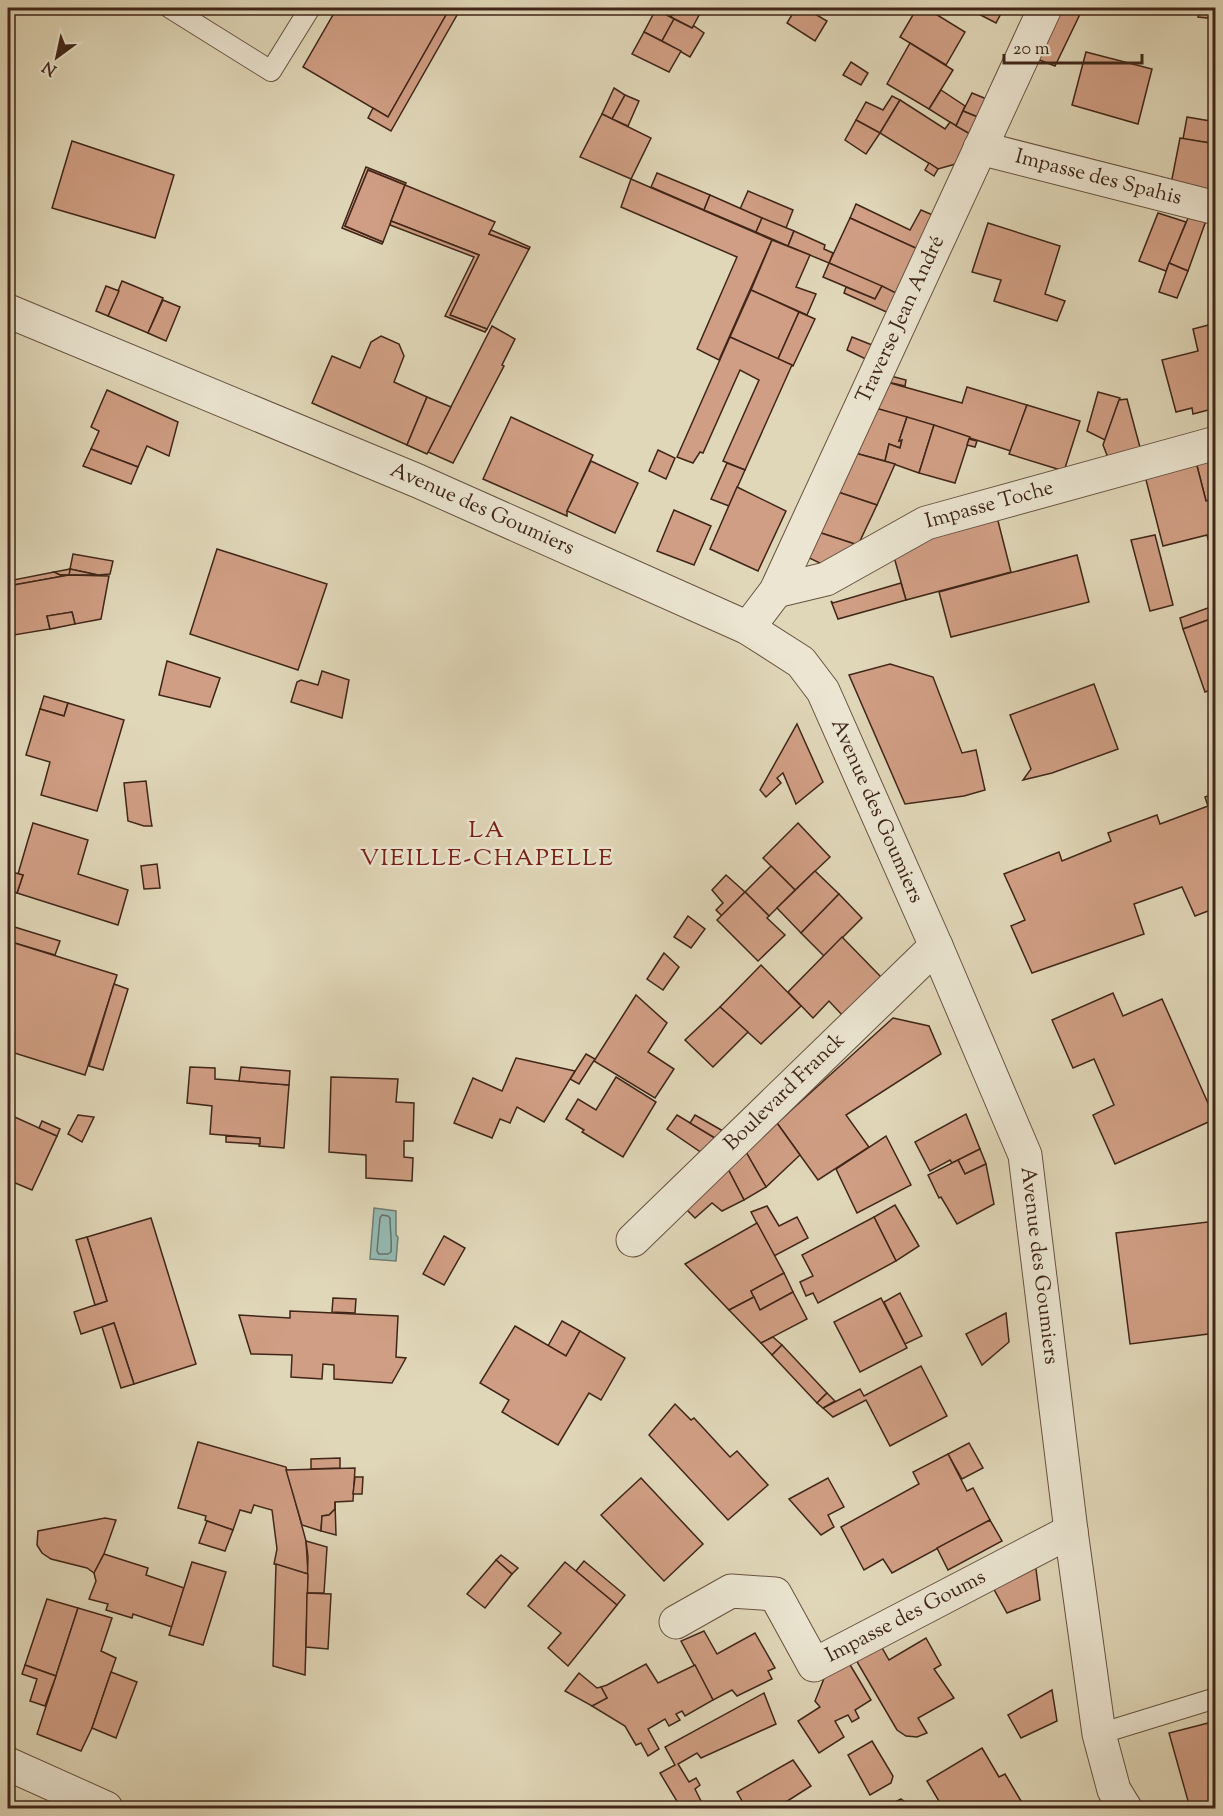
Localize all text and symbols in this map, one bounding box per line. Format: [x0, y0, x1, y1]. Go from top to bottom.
north arrow [27, 27, 87, 87]
scale bar [1004, 27, 1142, 65]
text: 20 m [1013, 37, 1050, 63]
text: N [38, 54, 62, 81]
street label: Impasse des Spahis [1012, 142, 1185, 214]
street label: Traverse Jean André [849, 231, 953, 409]
street label: Avenue des Goumiers [385, 456, 579, 564]
street label: Impasse Toche [922, 473, 1057, 537]
street label: Avenue des Goumiers [822, 714, 930, 908]
district label: LA VIEILLE-CHAPELLE [360, 814, 614, 876]
street label: Boulevard Franck [718, 1026, 853, 1158]
street label: Avenue des Goumiers [1012, 1165, 1065, 1366]
street label: Impasse des Goums [821, 1563, 991, 1671]

